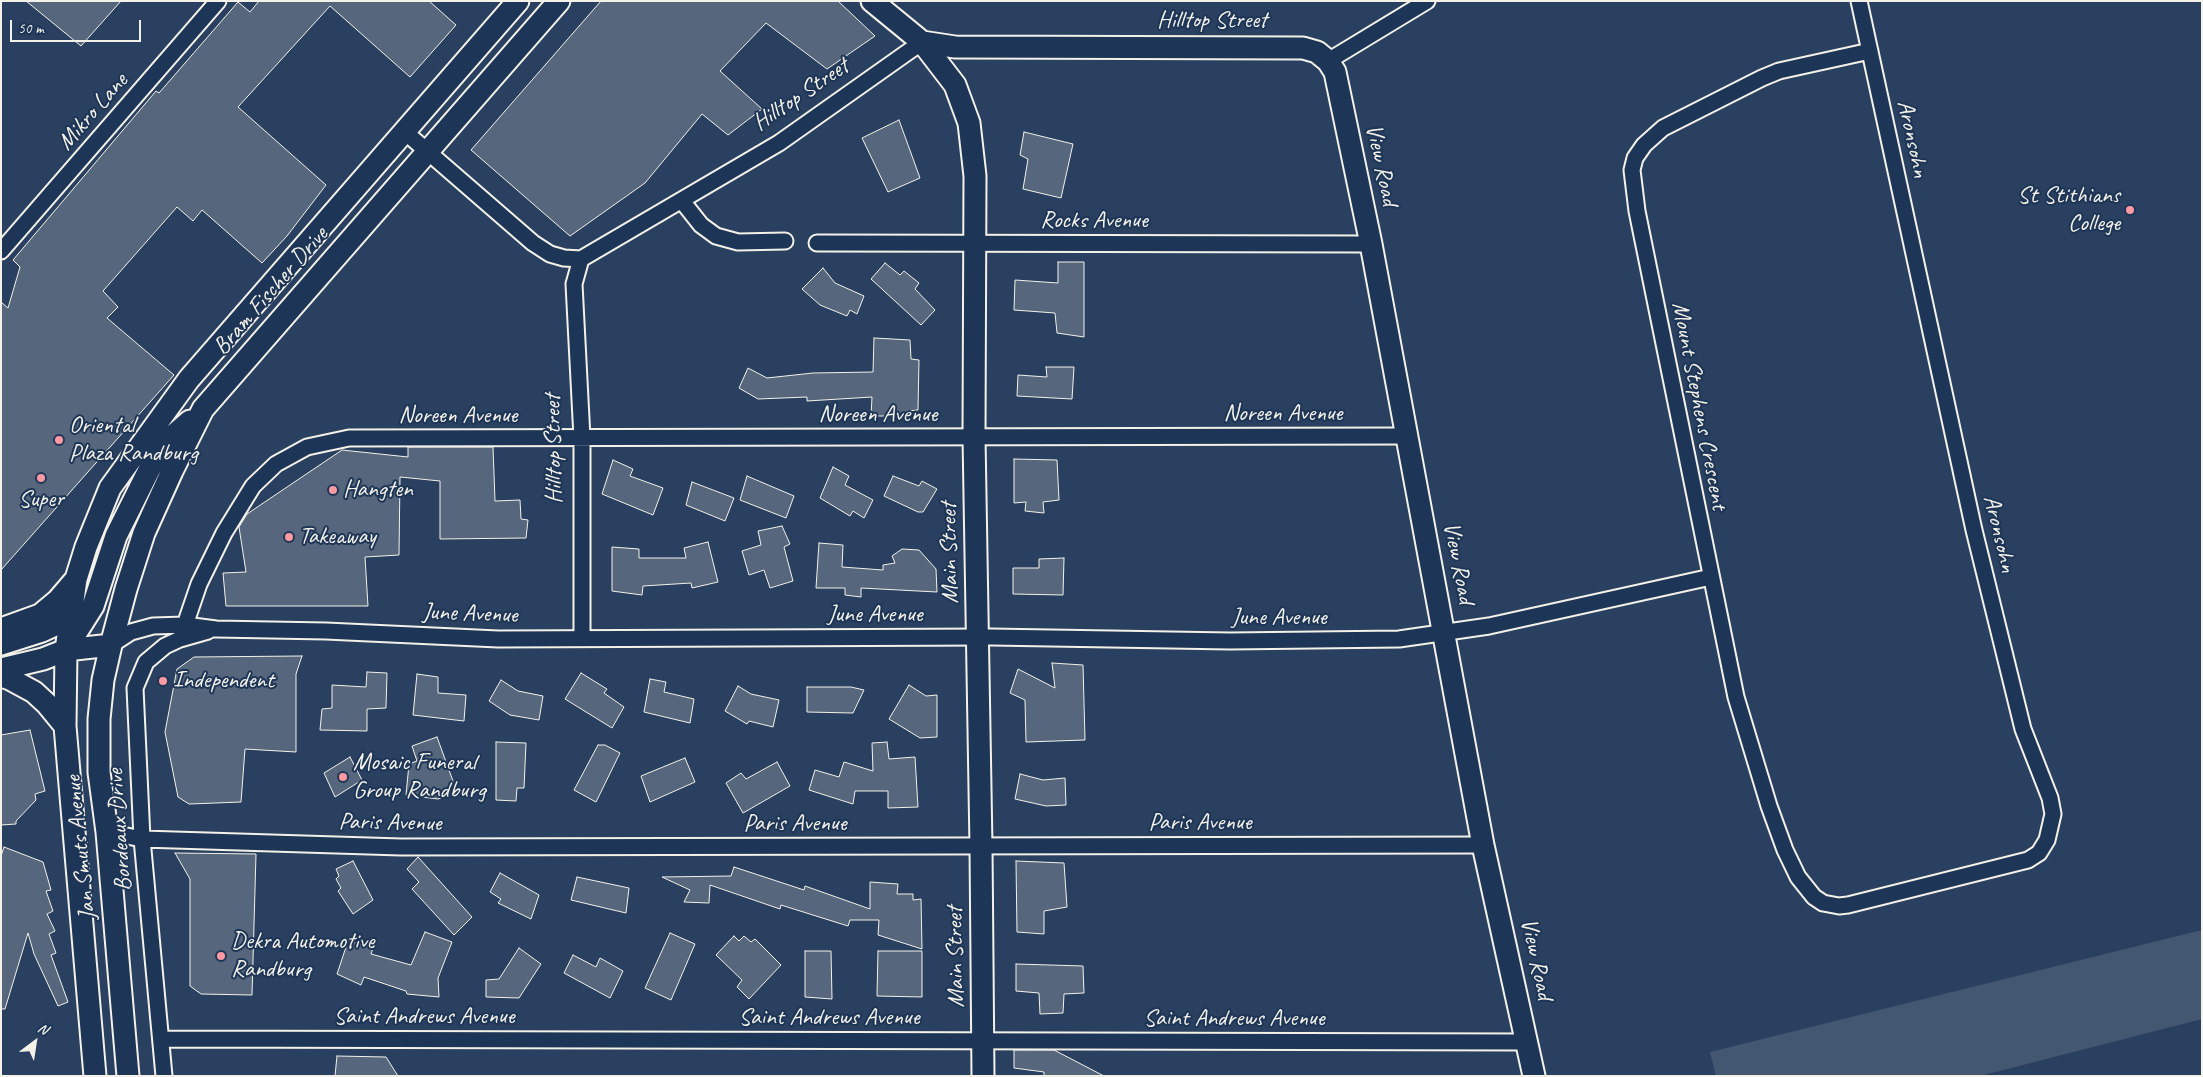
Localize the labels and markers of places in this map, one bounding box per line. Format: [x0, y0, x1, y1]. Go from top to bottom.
place label: St Stithians College [2017, 182, 2120, 238]
marker: St Stithians College [2124, 204, 2136, 216]
place label: Oriental Plaza Randburg [69, 412, 198, 468]
marker: Oriental Plaza Randburg [53, 434, 65, 446]
marker: Super [35, 472, 47, 484]
place label: Hangten [343, 476, 413, 504]
marker: Hangten [327, 484, 339, 496]
place label: Super [18, 486, 64, 514]
place label: Takeaway [299, 523, 376, 551]
marker: Takeaway [283, 531, 295, 543]
place label: Independent [173, 667, 274, 695]
marker: Independent [157, 675, 169, 687]
place label: Mosaic Funeral Group Randburg [353, 749, 485, 805]
marker: Mosaic Funeral Group Randburg [337, 771, 349, 783]
place label: Dekra Automotive Randburg [231, 928, 374, 984]
marker: Dekra Automotive Randburg [215, 950, 227, 962]

